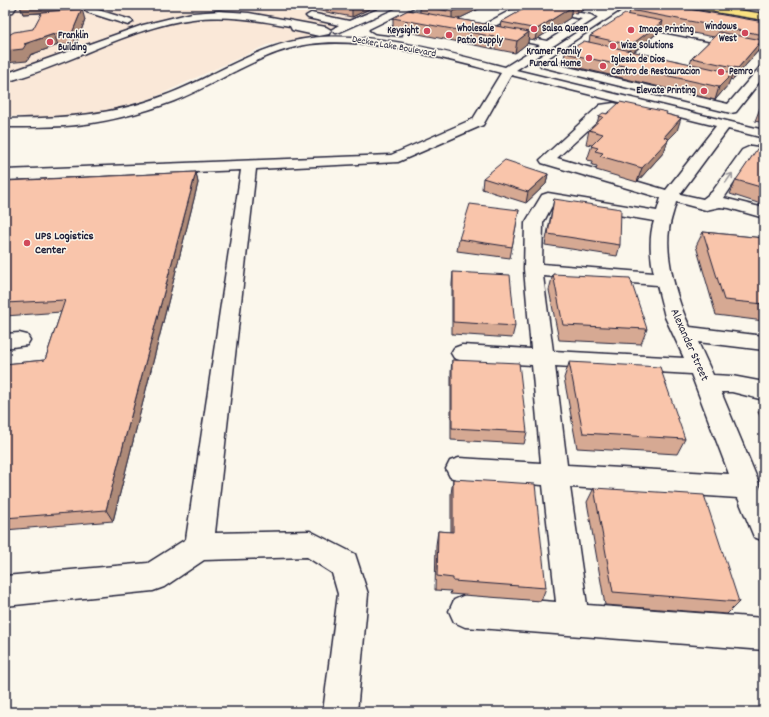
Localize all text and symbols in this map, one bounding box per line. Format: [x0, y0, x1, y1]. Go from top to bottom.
place label: Windows West [705, 20, 737, 46]
place label: Wholesale Patio Supply [457, 22, 504, 48]
place label: Salsa Queen [542, 22, 589, 36]
place label: Image Printing [639, 23, 695, 37]
place label: Keysight [387, 24, 419, 38]
marker: Salsa Queen [529, 24, 539, 34]
marker: Image Printing [626, 25, 636, 35]
marker: Keysight [422, 26, 432, 36]
marker: Windows West [740, 28, 750, 38]
place label: Franklin Building [58, 29, 89, 55]
marker: Wholesale Patio Supply [444, 30, 454, 40]
street label: Decker Lake Boulevard [351, 33, 437, 61]
marker: Franklin Building [45, 37, 55, 47]
place label: Wize Solutions [621, 39, 673, 53]
marker: Wize Solutions [608, 41, 618, 51]
place label: Kramer Family Funeral Home [526, 45, 582, 71]
marker: Kramer Family Funeral Home [584, 53, 594, 63]
place label: Iglesia de Dios Centro de Restauracion [611, 53, 700, 79]
marker: Iglesia de Dios Centro de Restauracion [598, 61, 608, 71]
place label: Pemro [729, 65, 754, 79]
marker: Pemro [716, 67, 726, 77]
place label: Elevate Printing [636, 84, 697, 98]
marker: Elevate Printing [699, 86, 709, 96]
one-way arrow [725, 173, 733, 184]
place label: UPS Logistics Center [35, 228, 94, 259]
marker: UPS Logistics Center [22, 238, 32, 248]
street label: Alexander Street [665, 306, 713, 384]

